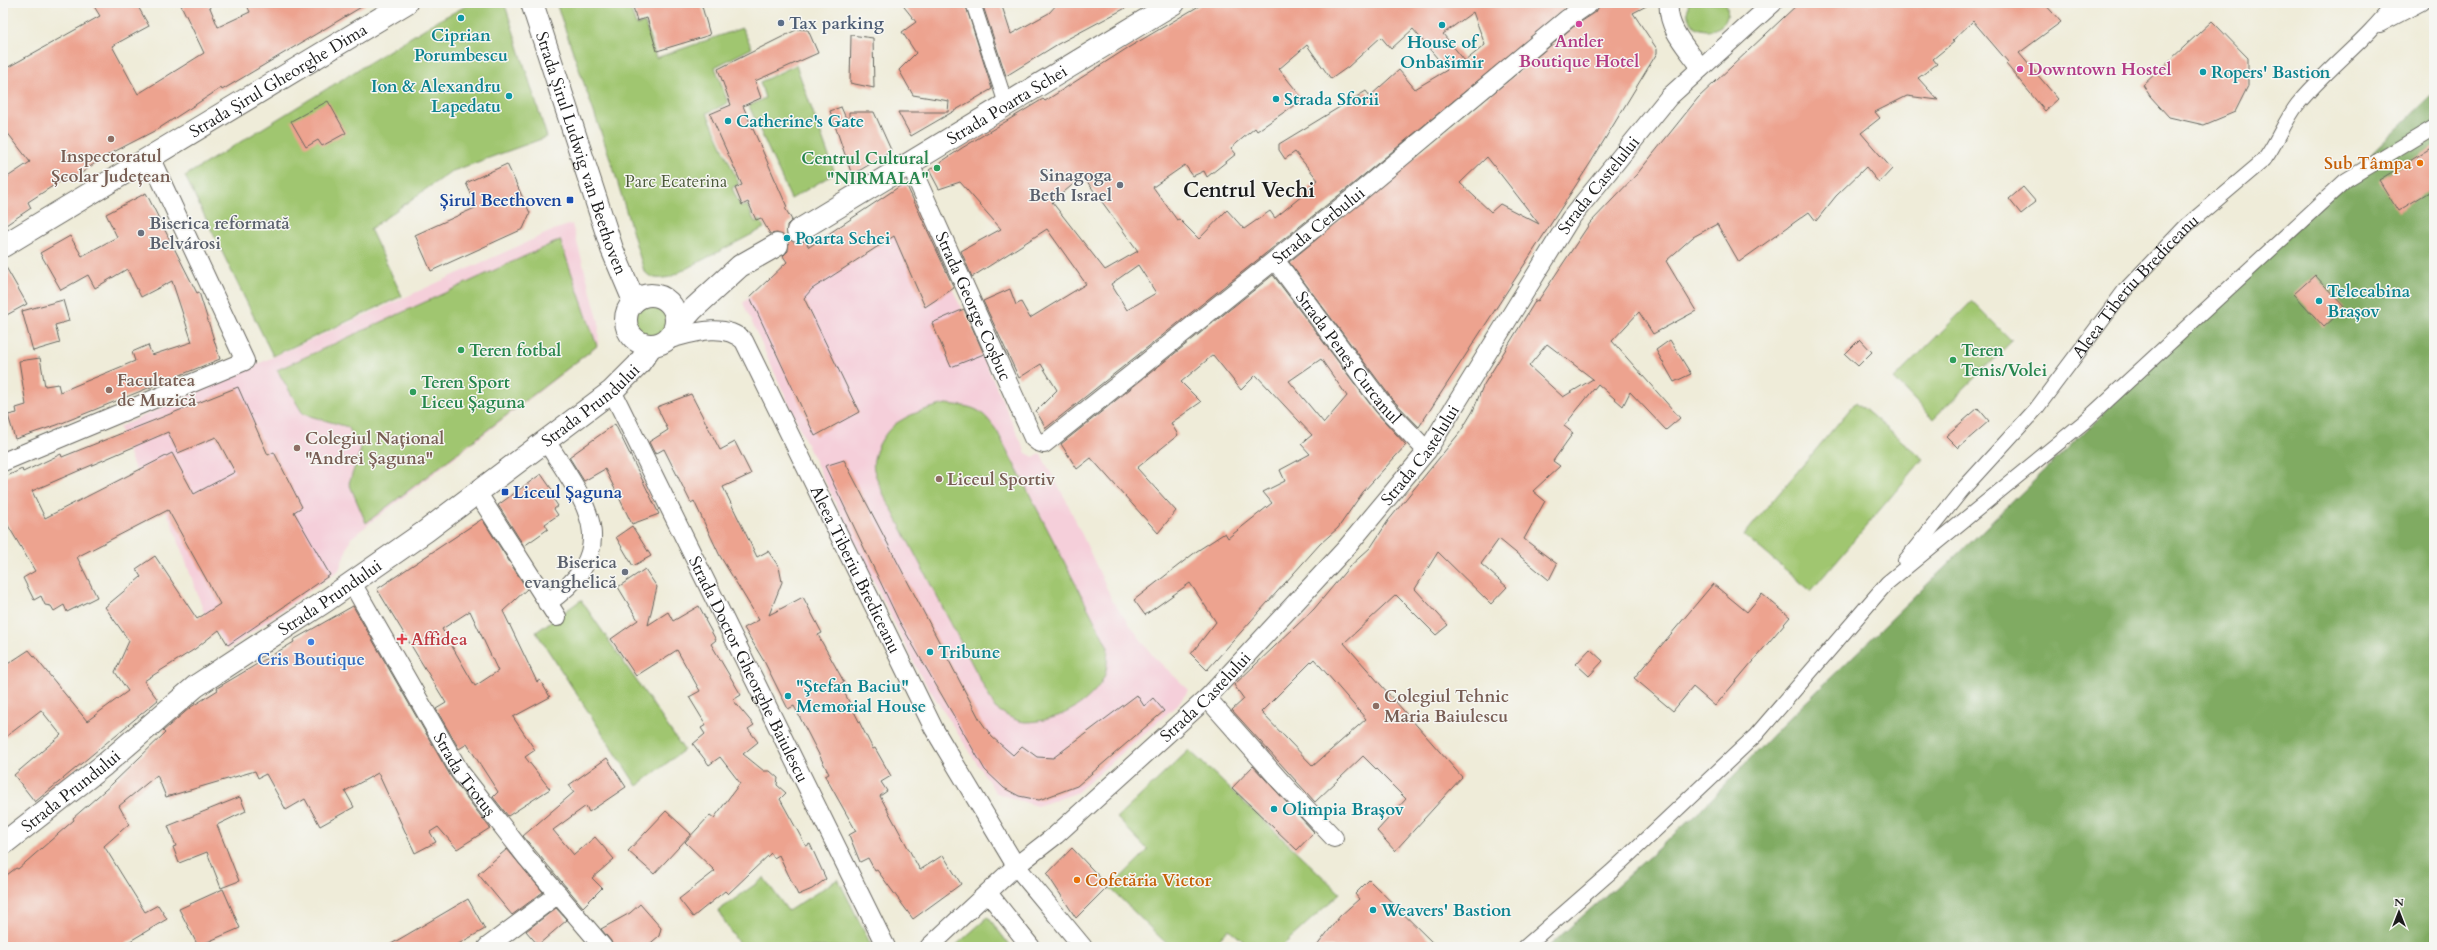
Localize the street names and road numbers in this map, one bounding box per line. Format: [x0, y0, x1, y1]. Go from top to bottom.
street label: Strada Șirul Gheorghe Dima [185, 18, 372, 143]
street label: Strada Șirul Ludwig van Beethoven [530, 29, 633, 279]
street label: Strada Poarta Schei [942, 60, 1072, 150]
street label: Strada Castelului [1552, 131, 1645, 239]
street label: Strada Cerbului [1267, 182, 1370, 270]
street label: Aleea Tiberiu Brediceanu [2067, 209, 2204, 363]
street label: Strada George Coșbuc [930, 228, 1017, 385]
street label: Strada Peneș Curcanul [1290, 287, 1406, 429]
street label: Strada Prundului [537, 359, 645, 452]
street label: Strada Castelului [1376, 400, 1465, 510]
street label: Aleea Tiberiu Brediceanu [805, 482, 906, 657]
street label: Strada Doctor Gheorghe Baiulescu [683, 552, 814, 786]
street label: Strada Prundului [274, 554, 387, 641]
street label: Strada Castelului [1155, 647, 1256, 747]
street label: Strada Trotuș [428, 728, 501, 821]
street label: Strada Prundului [16, 745, 126, 838]

